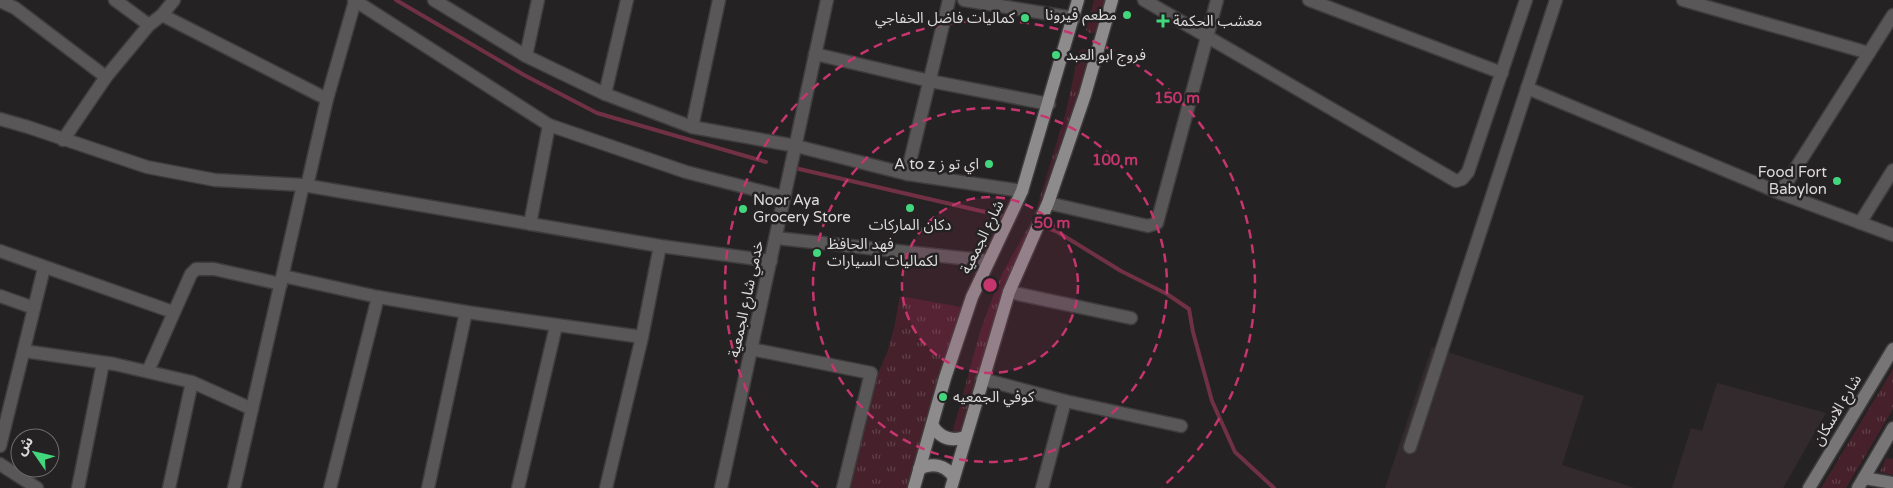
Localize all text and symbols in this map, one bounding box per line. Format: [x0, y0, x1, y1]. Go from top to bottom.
place label: مطعم فيرونا [1045, 6, 1117, 26]
place label: كماليات فاضل الخفاجي [875, 9, 1016, 29]
marker: مطعم فيرونا [1121, 9, 1133, 21]
marker: كماليات فاضل الخفاجي [1019, 12, 1031, 24]
place label: معشب الحكمة [1173, 12, 1262, 30]
marker: معشب الحكمة [1157, 15, 1169, 27]
place label: فروج ابو العبد [1066, 46, 1146, 67]
marker: فروج ابو العبد [1050, 49, 1062, 61]
text: 150 m [1154, 89, 1200, 107]
text: 100 m [1092, 151, 1138, 169]
place label: A to z اي تو ز [894, 155, 979, 175]
marker: A to z اي تو ز [983, 158, 995, 170]
place label: Food Fort Babylon [1758, 163, 1827, 198]
marker: Food Fort Babylon [1831, 175, 1843, 187]
place label: Noor Aya Grocery Store [753, 191, 851, 226]
street label: شارع الجمعية [956, 197, 1010, 278]
marker: دكان الماركات [904, 202, 916, 214]
marker: Noor Aya Grocery Store [737, 203, 749, 215]
text: 50 m [1034, 214, 1070, 232]
place label: دكان الماركات [869, 216, 951, 234]
place label: فهد الحافظ لكماليات السيارات [827, 235, 938, 270]
street label: خدمي شارع الجمعية [725, 239, 770, 360]
marker: فهد الحافظ لكماليات السيارات [811, 247, 823, 259]
centre of rings [981, 276, 999, 294]
street label: شارع الاسكان [1809, 371, 1868, 450]
place label: كوفي الجمعيه [953, 388, 1035, 408]
marker: كوفي الجمعيه [937, 391, 949, 403]
north arrow [10, 428, 60, 478]
text: ش [12, 433, 37, 459]

